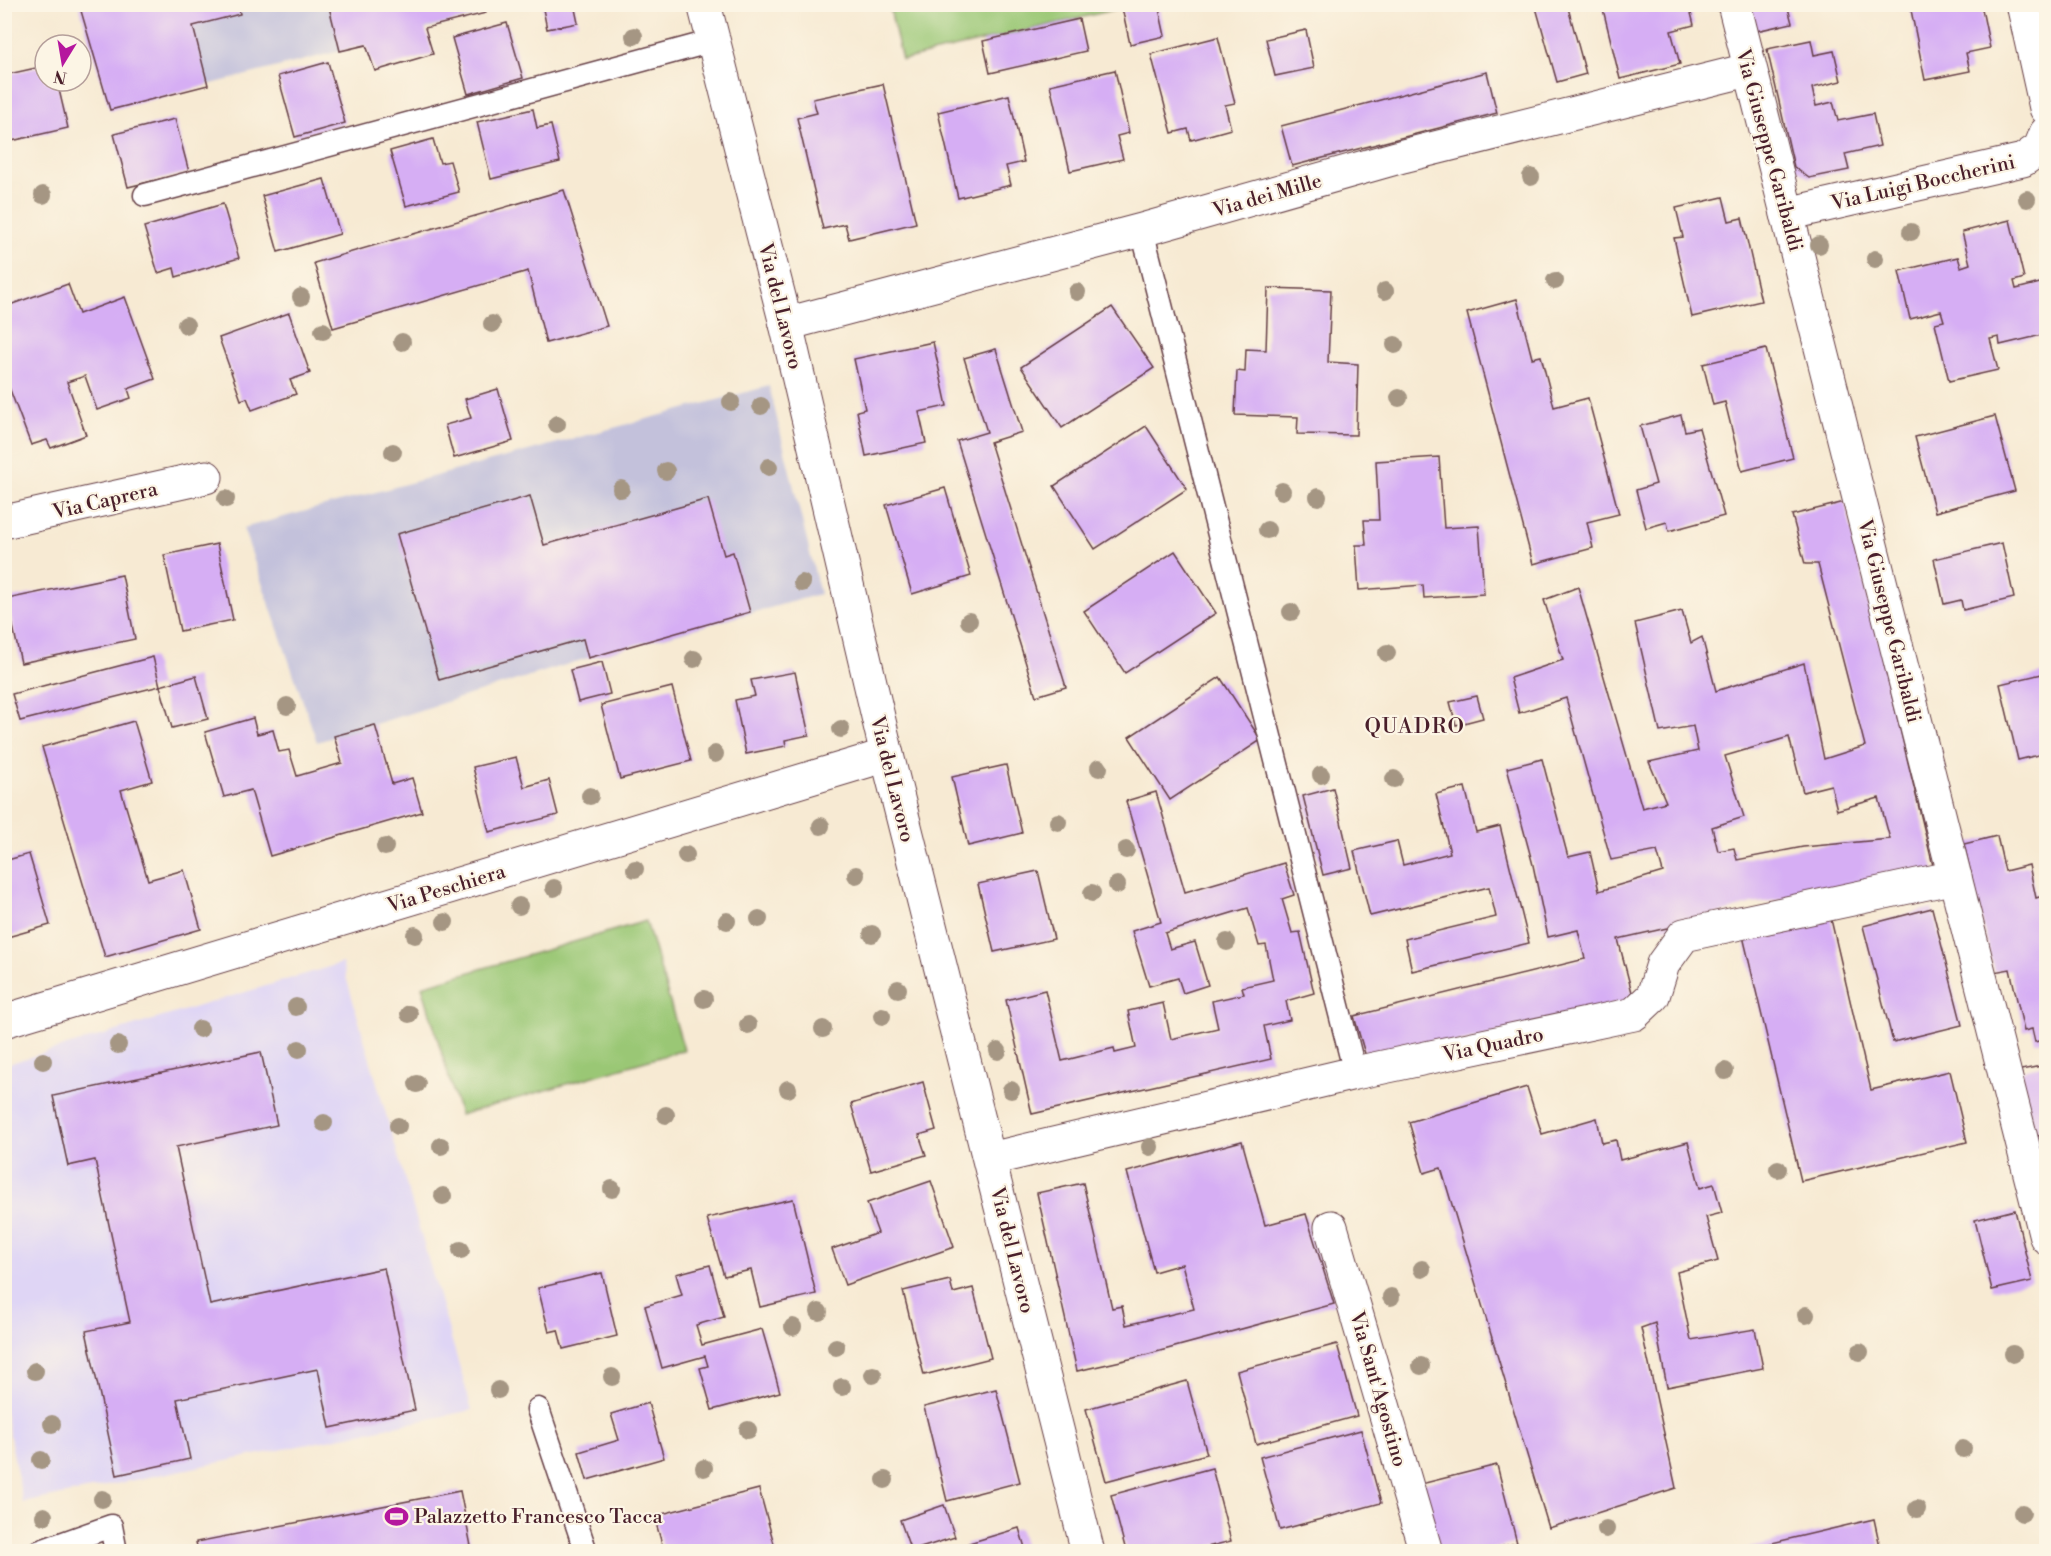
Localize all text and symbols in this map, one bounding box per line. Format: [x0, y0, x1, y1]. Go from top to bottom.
north arrow [33, 33, 93, 93]
street label: Via Giuseppe Garibaldi [1729, 45, 1808, 255]
text: N [52, 66, 68, 88]
street label: Via Luigi Boccherini [1828, 150, 2018, 217]
street label: Via dei Mille [1209, 169, 1325, 224]
street label: Via del Lavoro [752, 240, 807, 372]
street label: Via Caprera [50, 477, 161, 526]
street label: Via Giuseppe Garibaldi [1851, 516, 1926, 726]
street label: Via del Lavoro [864, 713, 919, 845]
district label: QUADRO [1365, 714, 1465, 740]
street label: Via Peschiera [383, 859, 510, 920]
street label: Via Quadro [1440, 1023, 1546, 1069]
street label: Via del Lavoro [984, 1184, 1039, 1316]
street label: Via Sant'Agostino [1343, 1308, 1412, 1470]
sports icon: Palazzetto Francesco Tacca [383, 1503, 409, 1529]
place label: Palazzetto Francesco Tacca [414, 1505, 664, 1530]

